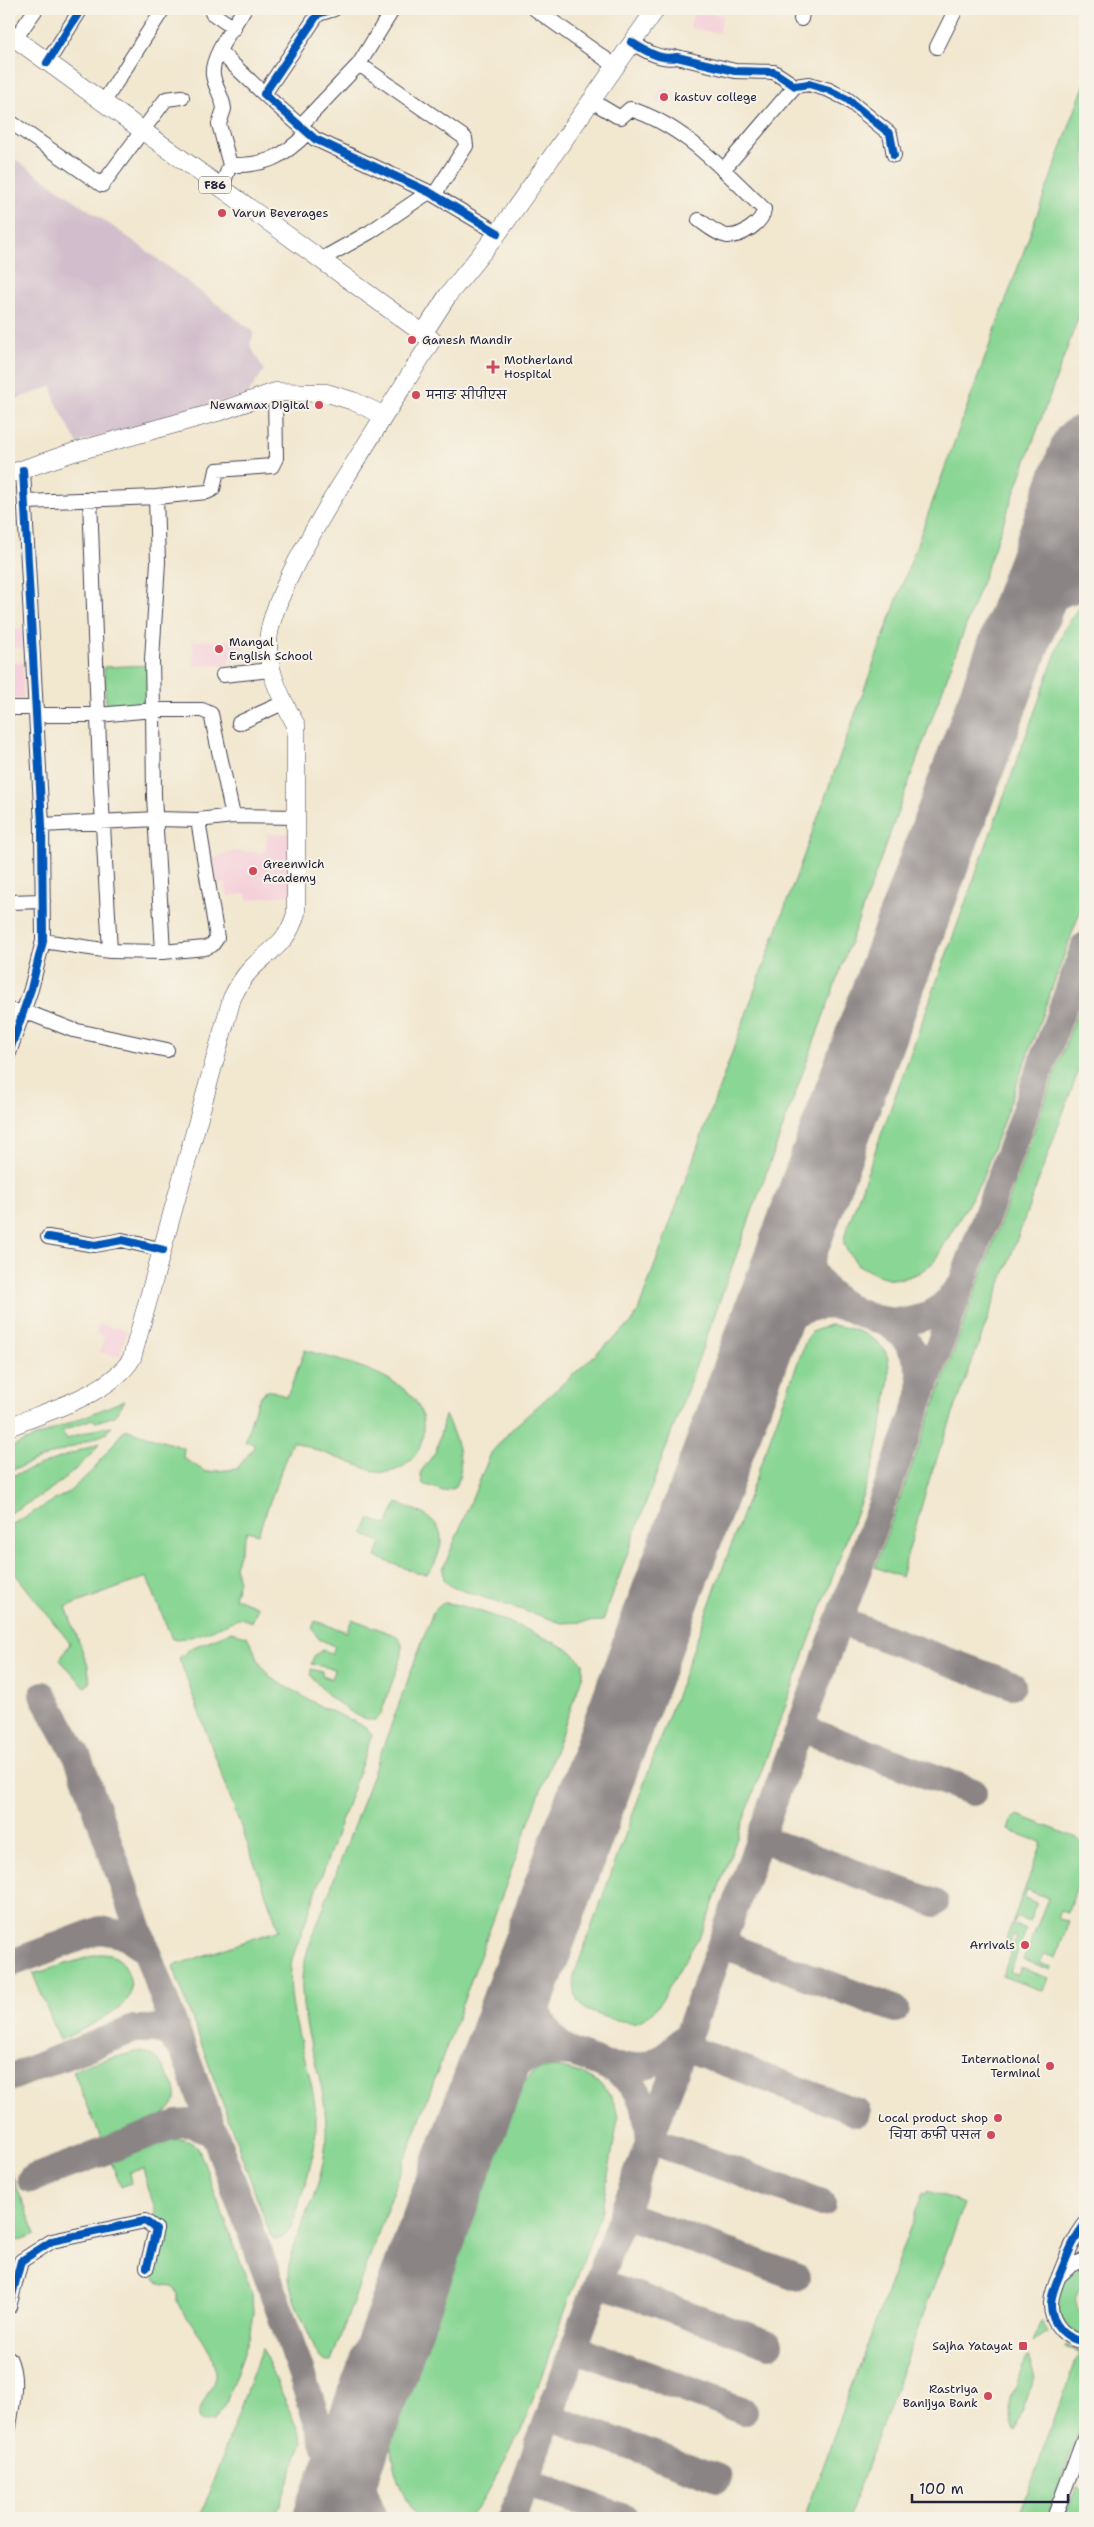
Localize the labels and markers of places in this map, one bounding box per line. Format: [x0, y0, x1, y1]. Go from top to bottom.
place label: kastuv college [674, 89, 757, 105]
marker: kastuv college [658, 91, 670, 103]
place label: Varun Beverages [232, 205, 328, 221]
marker: Varun Beverages [216, 207, 228, 219]
place label: Ganesh Mandir [422, 332, 513, 348]
marker: Ganesh Mandir [406, 334, 418, 346]
place label: Motherland Hospital [504, 352, 573, 382]
marker: Motherland Hospital [486, 360, 500, 374]
place label: मनाङ सीपीएस [425, 386, 508, 403]
marker: मनाङ सीपीएस [410, 389, 422, 401]
place label: Newamax Digital [210, 397, 309, 413]
marker: Newamax Digital [313, 399, 325, 411]
place label: Mangal English School [229, 634, 313, 664]
marker: Mangal English School [213, 643, 225, 655]
place label: Greenwich Academy [263, 856, 325, 886]
marker: Greenwich Academy [247, 865, 259, 877]
place label: Arrivals [969, 1937, 1015, 1953]
marker: Arrivals [1019, 1939, 1031, 1951]
place label: International Terminal [961, 2051, 1040, 2081]
marker: International Terminal [1044, 2060, 1056, 2072]
place label: Local product shop [878, 2110, 988, 2126]
marker: Local product shop [992, 2112, 1004, 2124]
place label: चिया कफी पसल [888, 2125, 982, 2143]
marker: चिया कफी पसल [985, 2129, 997, 2141]
place label: Sajha Yatayat [932, 2338, 1013, 2354]
marker: Sajha Yatayat [1017, 2340, 1029, 2352]
place label: Rastriya Banijya Bank [903, 2381, 979, 2411]
marker: Rastriya Banijya Bank [982, 2390, 994, 2402]

